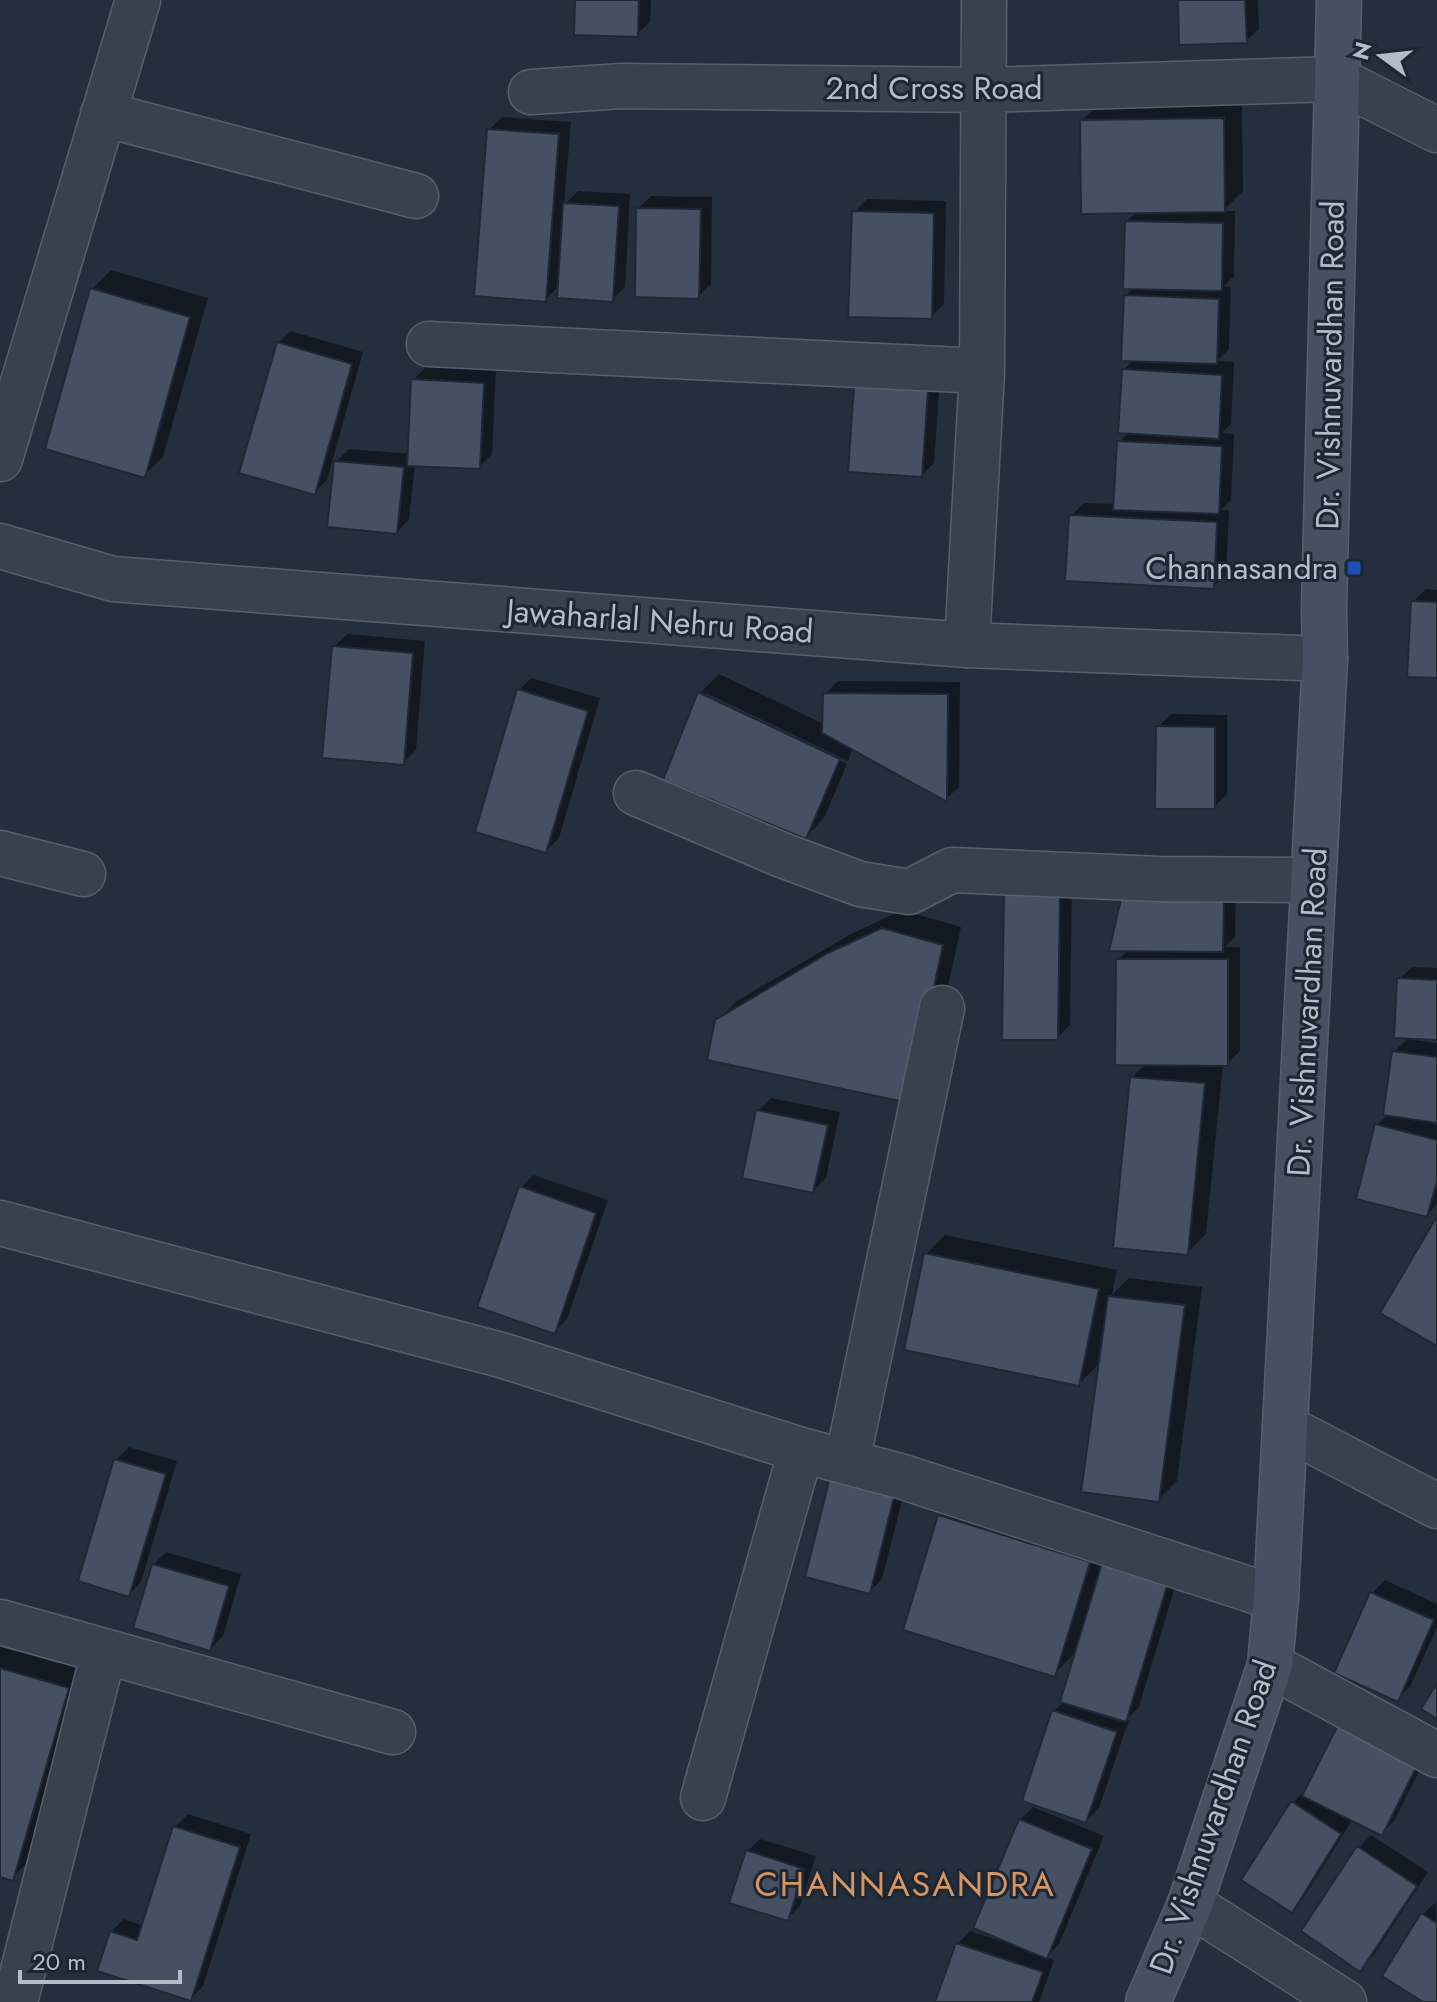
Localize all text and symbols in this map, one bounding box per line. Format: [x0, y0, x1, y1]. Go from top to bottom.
north arrow [1341, 16, 1421, 96]
text: N [1344, 38, 1379, 63]
street label: 2nd Cross Road [825, 65, 1043, 111]
street label: Dr. Vishnuvardhan Road [1304, 200, 1356, 530]
place label: Channasandra [1145, 545, 1338, 591]
marker: Channasandra [1345, 559, 1363, 577]
street label: Jawaharlal Nehru Road [501, 587, 815, 655]
street label: Dr. Vishnuvardhan Road [1275, 846, 1339, 1178]
street label: Dr. Vishnuvardhan Road [1138, 1654, 1288, 1980]
district label: CHANNASANDRA [754, 1860, 1056, 1909]
scale bar [20, 1934, 180, 1984]
text: 20 m [32, 1944, 86, 1979]

